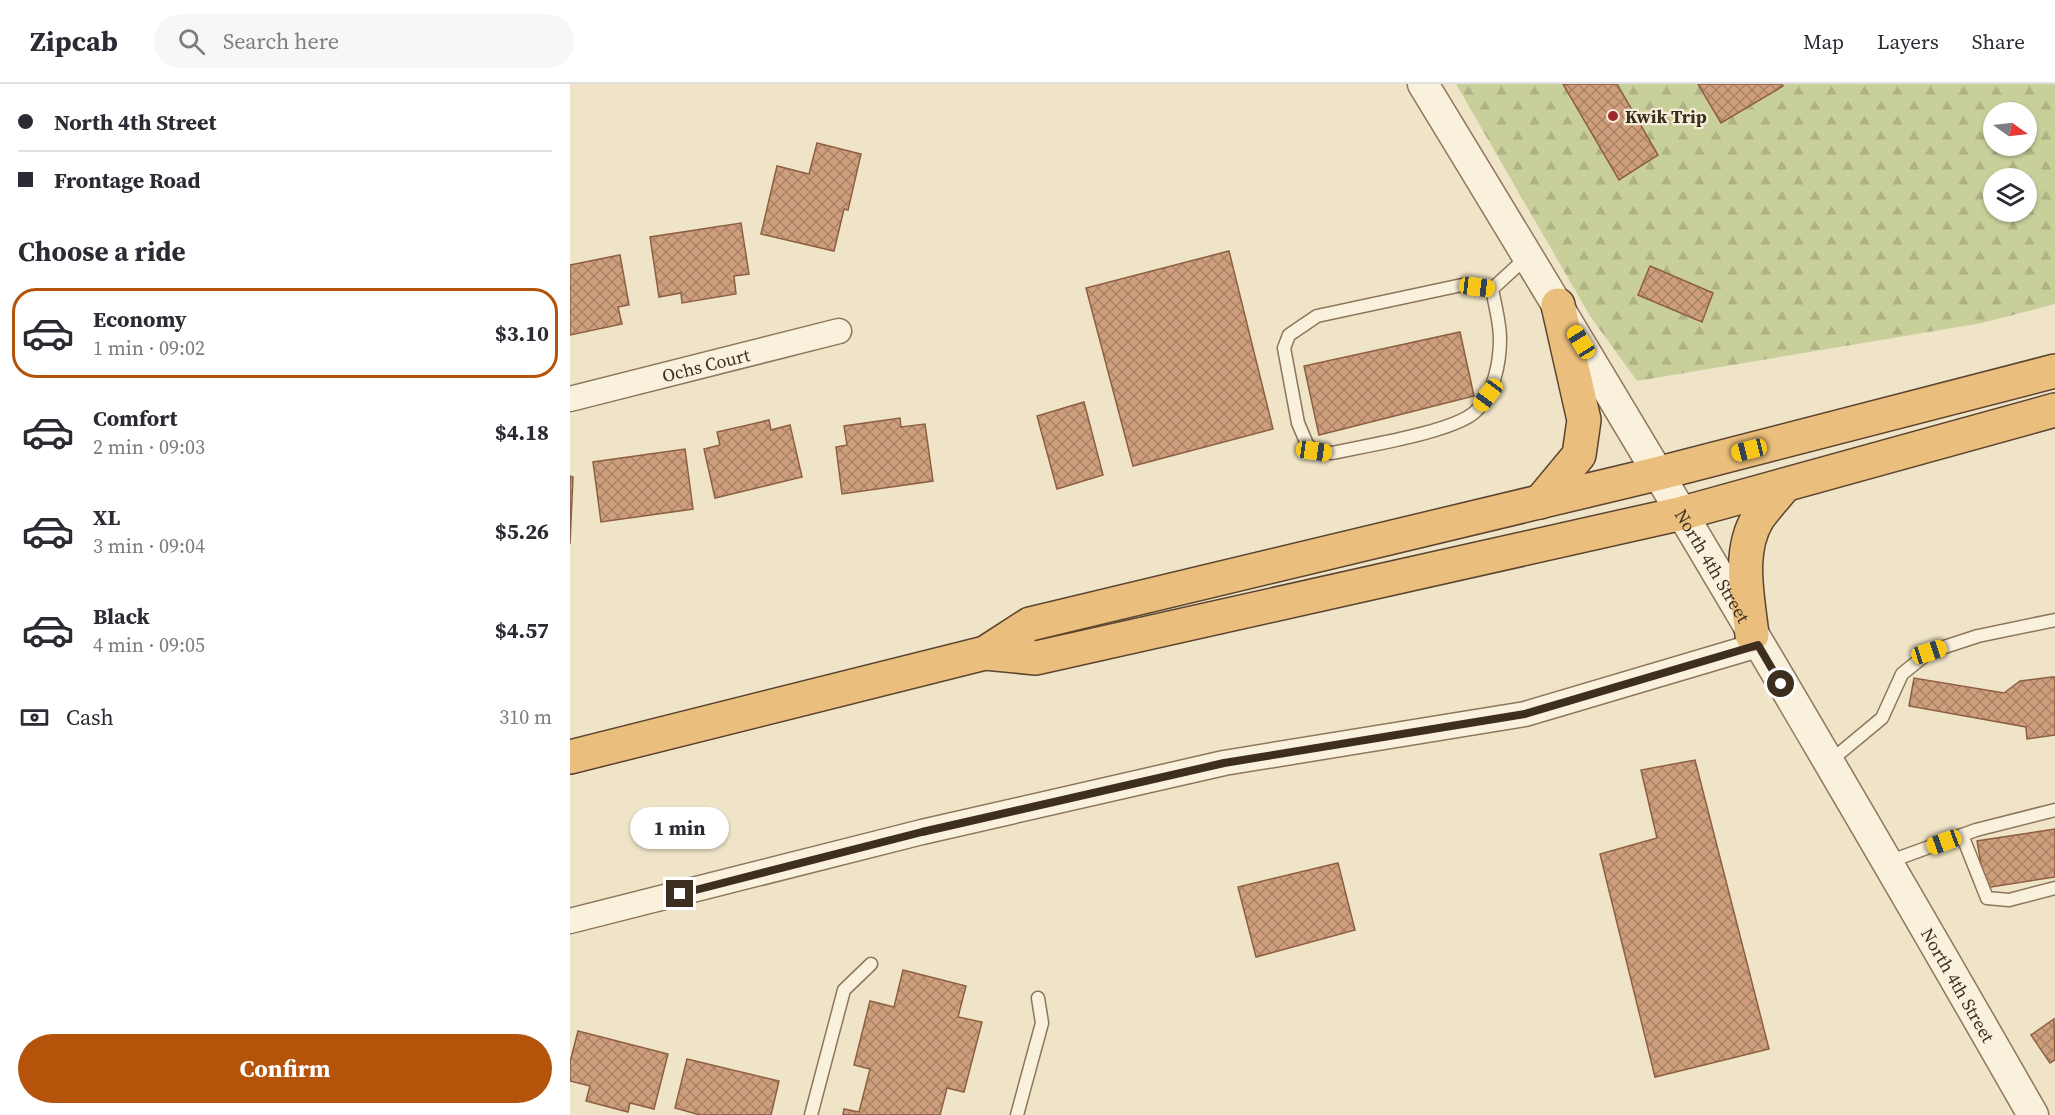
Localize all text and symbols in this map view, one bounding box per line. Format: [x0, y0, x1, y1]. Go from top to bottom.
search box [154, 14, 574, 68]
text: Zipcab [30, 22, 118, 60]
icon: search [175, 25, 208, 58]
text: Search here [223, 26, 339, 56]
text: Map [1803, 27, 1844, 56]
text: Layers [1877, 27, 1939, 56]
text: Share [1972, 27, 2025, 56]
north arrow [1983, 102, 2037, 156]
map controls [1983, 102, 2037, 222]
place label: Kwik Trip [1625, 104, 1707, 129]
text: North 4th Street [54, 107, 216, 137]
marker: Kwik Trip [1606, 109, 1620, 123]
text: Frontage Road [54, 165, 201, 195]
button: layers [1983, 168, 2037, 222]
text: Choose a ride [18, 233, 186, 270]
car [1458, 276, 1496, 298]
text: Economy [93, 304, 187, 334]
icon: car [21, 306, 75, 360]
text: $3.10 [495, 318, 549, 348]
car [1564, 322, 1598, 362]
text: 1 min · 09:02 [93, 334, 205, 362]
street label: Ochs Court [659, 342, 752, 388]
car [1470, 375, 1506, 415]
text: Comfort [93, 403, 177, 433]
icon: car [21, 405, 75, 459]
text: $4.18 [495, 417, 549, 447]
text: 2 min · 09:03 [93, 433, 205, 461]
car [1729, 437, 1769, 463]
car [1295, 440, 1333, 462]
text: XL [93, 502, 120, 532]
icon: car [21, 504, 75, 558]
street label: North 4th Street [1669, 504, 1756, 627]
text: $5.26 [495, 516, 549, 546]
text: 3 min · 09:04 [93, 532, 205, 560]
text: Black [93, 601, 150, 631]
icon: car [21, 603, 75, 657]
text: $4.57 [495, 615, 549, 645]
text: 4 min · 09:05 [93, 631, 205, 659]
car [1909, 638, 1949, 666]
route start [1767, 670, 1794, 697]
icon: cash [18, 701, 51, 734]
text: Cash [66, 702, 114, 732]
text: 310 m [499, 703, 552, 731]
callout: 1 min [630, 807, 730, 849]
text: 1 min [654, 814, 705, 842]
car [1924, 827, 1964, 857]
route end [666, 880, 693, 907]
street label: North 4th Street [1915, 923, 2001, 1047]
button: Confirm [18, 1034, 552, 1103]

